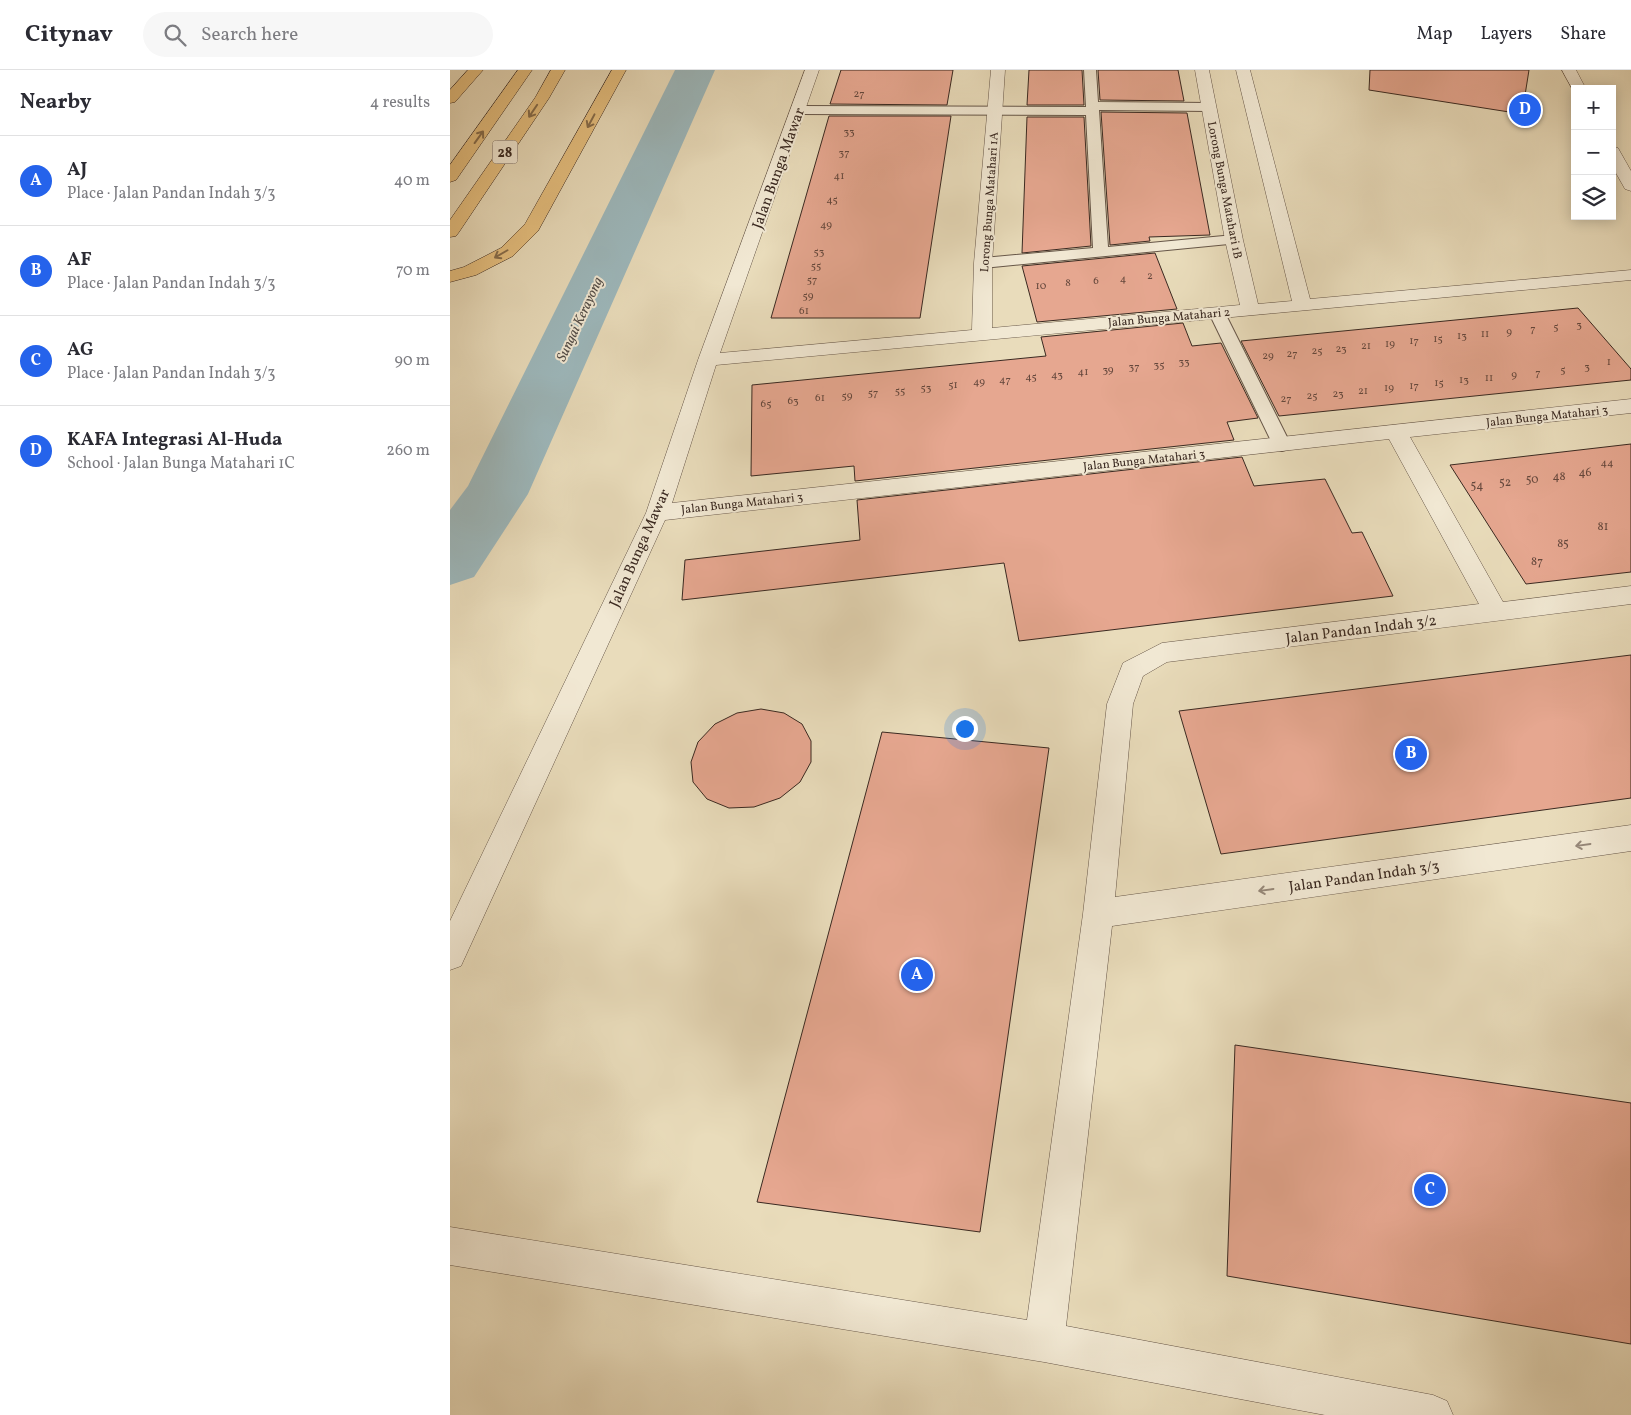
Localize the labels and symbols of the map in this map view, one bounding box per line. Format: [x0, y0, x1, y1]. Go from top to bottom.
house number: 27 [854, 87, 864, 102]
pin: D [1509, 91, 1541, 129]
one-way arrow [528, 104, 538, 118]
street label: Jalan Bunga Mawar [748, 105, 811, 232]
one-way arrow [586, 114, 596, 129]
street label: Lorong Bunga Matahari 1B [1203, 120, 1245, 260]
house number: 33 [843, 125, 855, 140]
one-way arrow [473, 131, 484, 144]
street label: Lorong Bunga Matahari 1A [977, 131, 1003, 273]
road number: 28 [492, 140, 518, 164]
house number: 37 [839, 146, 849, 161]
house number: 41 [834, 169, 844, 184]
house number: 45 [826, 193, 838, 208]
house number: 49 [820, 218, 832, 233]
house number: 53 [814, 245, 825, 260]
one-way arrow [495, 250, 509, 260]
house number: 55 [811, 259, 821, 274]
house number: 2 [1147, 269, 1153, 284]
house number: 4 [1120, 272, 1127, 287]
house number: 57 [807, 273, 817, 288]
water label: Sungai Kerayong [553, 274, 608, 365]
house number: 6 [1093, 274, 1099, 289]
house number: 8 [1065, 276, 1071, 291]
house number: 10 [1036, 279, 1047, 294]
house number: 59 [803, 289, 814, 304]
house number: 61 [799, 304, 809, 319]
street label: Jalan Bunga Matahari 2 [1107, 305, 1231, 331]
house number: 3 [1576, 318, 1582, 333]
house number: 5 [1553, 320, 1559, 335]
house number: 7 [1530, 322, 1536, 337]
house number: 9 [1506, 325, 1512, 340]
house number: 11 [1481, 327, 1489, 342]
house number: 13 [1457, 329, 1467, 344]
house number: 15 [1433, 332, 1443, 347]
house number: 17 [1409, 334, 1419, 349]
house number: 19 [1385, 337, 1395, 352]
house number: 21 [1361, 339, 1371, 354]
house number: 23 [1335, 342, 1347, 357]
house number: 25 [1311, 344, 1323, 359]
house number: 27 [1287, 347, 1297, 362]
house number: 29 [1262, 349, 1274, 364]
house number: 33 [1178, 355, 1190, 370]
house number: 1 [1607, 355, 1611, 370]
house number: 35 [1154, 358, 1164, 373]
house number: 37 [1129, 360, 1139, 375]
house number: 3 [1584, 360, 1590, 375]
house number: 39 [1102, 363, 1114, 378]
house number: 5 [1560, 363, 1566, 378]
house number: 41 [1078, 365, 1088, 380]
house number: 7 [1535, 366, 1541, 381]
house number: 43 [1051, 368, 1063, 383]
house number: 9 [1511, 368, 1517, 383]
house number: 45 [1025, 370, 1037, 385]
house number: 11 [1485, 371, 1493, 386]
house number: 47 [999, 373, 1011, 388]
house number: 13 [1459, 373, 1469, 388]
house number: 49 [973, 375, 985, 390]
house number: 15 [1434, 376, 1444, 391]
house number: 51 [948, 378, 958, 393]
house number: 17 [1409, 379, 1419, 394]
house number: 53 [921, 381, 932, 396]
house number: 19 [1384, 381, 1394, 396]
house number: 55 [895, 384, 905, 399]
house number: 21 [1358, 384, 1368, 399]
house number: 57 [868, 386, 878, 401]
house number: 23 [1332, 387, 1344, 402]
house number: 59 [842, 389, 853, 404]
house number: 25 [1306, 389, 1318, 404]
house number: 61 [815, 391, 825, 406]
house number: 27 [1281, 392, 1291, 407]
house number: 63 [787, 394, 799, 409]
house number: 65 [761, 397, 771, 412]
street label: Jalan Bunga Matahari 3 [1485, 403, 1609, 431]
street label: Jalan Bunga Matahari 3 [1082, 447, 1206, 475]
house number: 44 [1600, 456, 1614, 471]
house number: 46 [1578, 465, 1592, 481]
house number: 48 [1552, 469, 1566, 485]
house number: 50 [1526, 472, 1538, 488]
house number: 52 [1499, 475, 1511, 491]
house number: 54 [1471, 478, 1483, 494]
street label: Jalan Bunga Mawar [605, 486, 676, 611]
street label: Jalan Bunga Matahari 3 [680, 490, 804, 518]
house number: 81 [1598, 519, 1608, 535]
house number: 85 [1557, 536, 1569, 552]
house number: 87 [1531, 554, 1543, 570]
street label: Jalan Pandan Indah 3/2 [1284, 611, 1438, 650]
your location [952, 716, 978, 742]
pin: B [1395, 735, 1427, 773]
one-way arrow [1575, 840, 1591, 850]
street label: Jalan Pandan Indah 3/3 [1288, 857, 1441, 898]
one-way arrow [1258, 886, 1274, 896]
pin: A [901, 956, 933, 994]
pin: C [1414, 1171, 1446, 1209]

